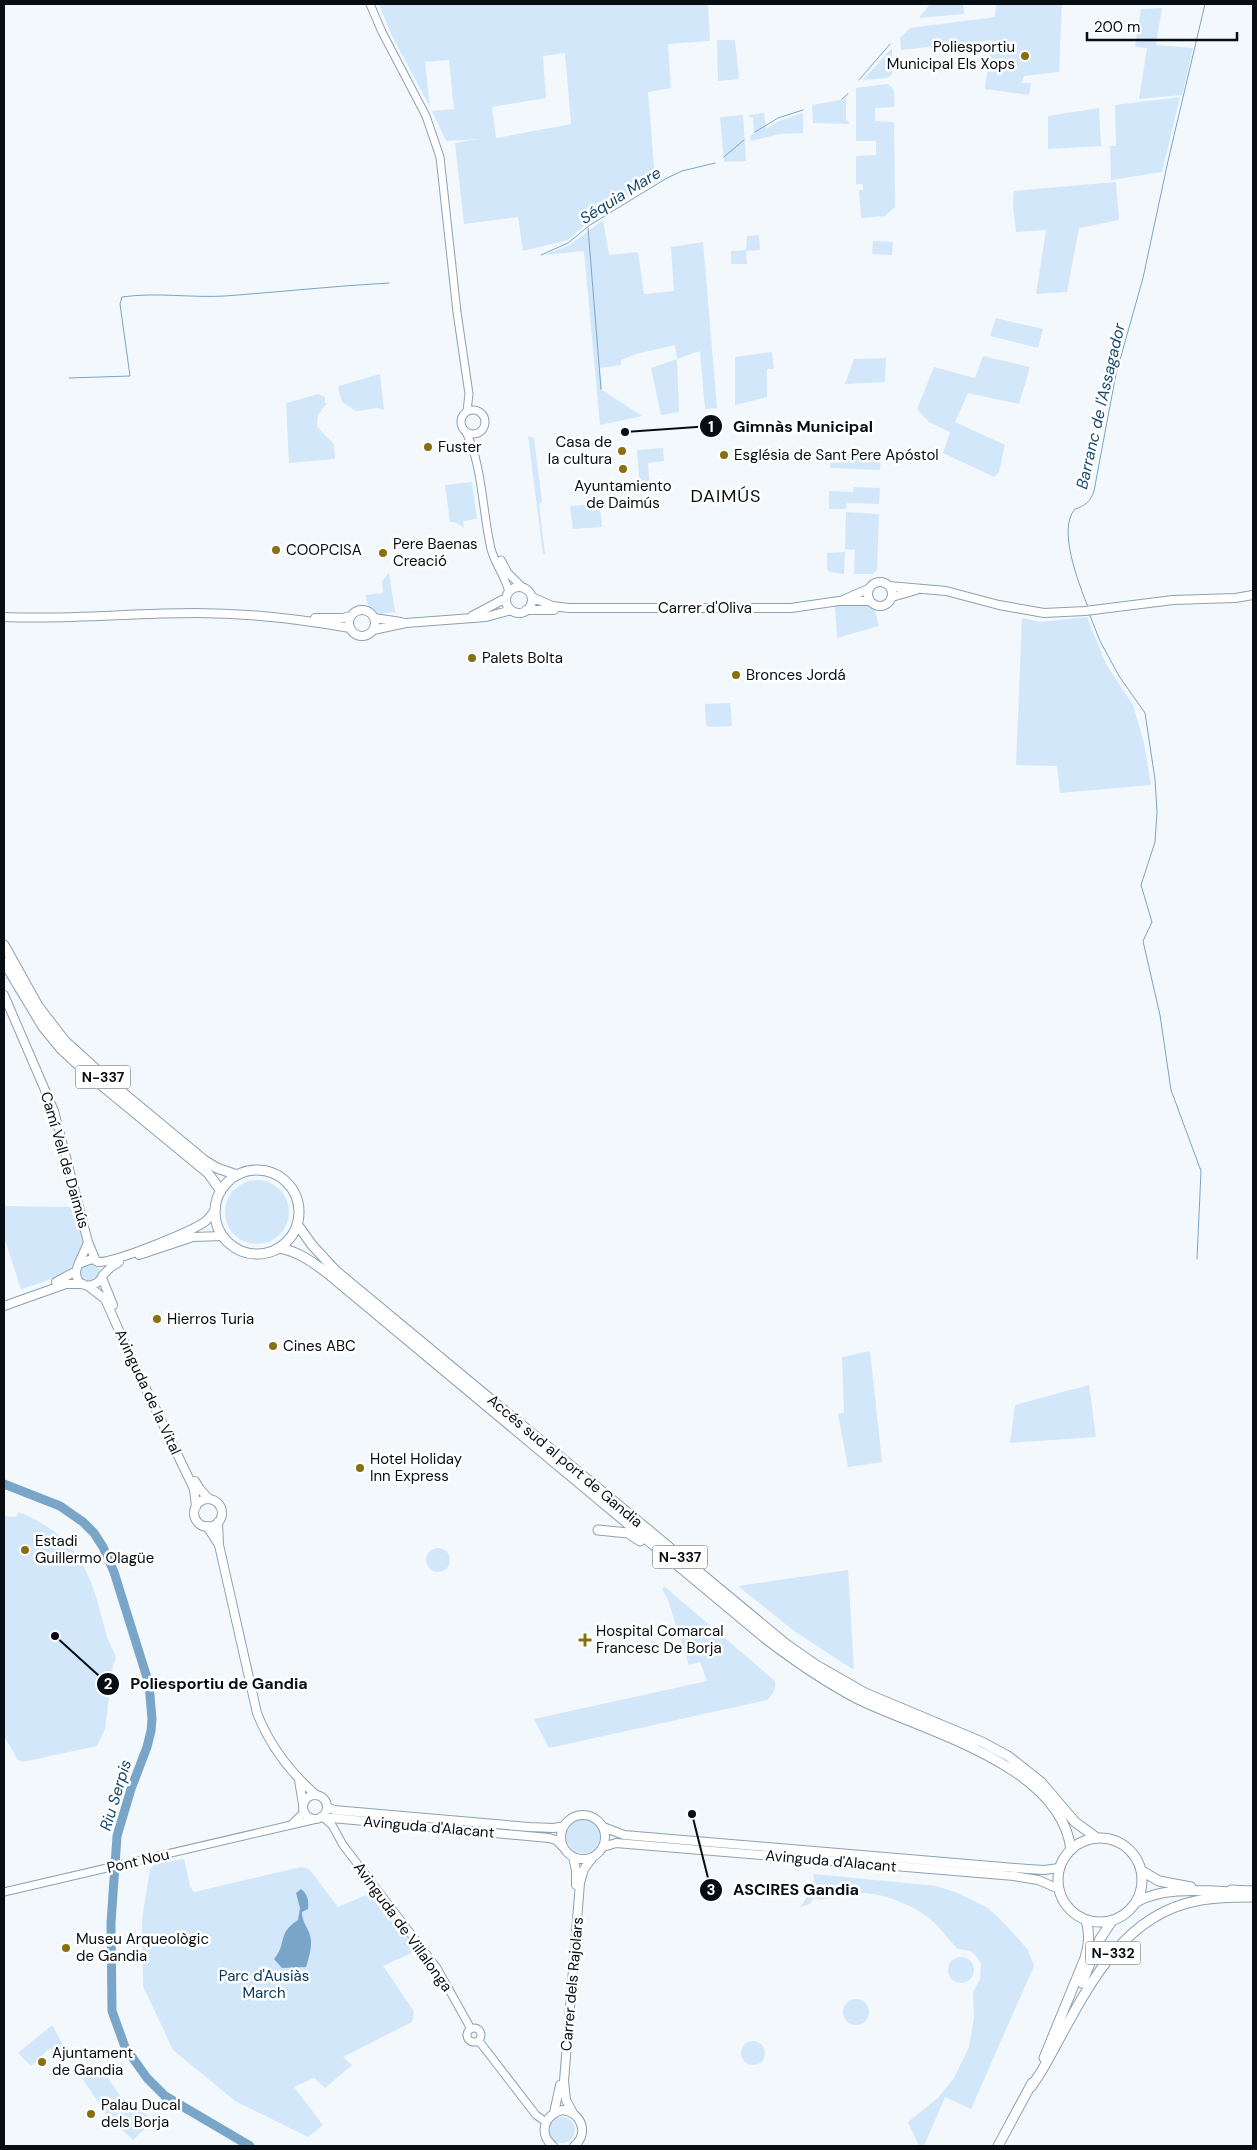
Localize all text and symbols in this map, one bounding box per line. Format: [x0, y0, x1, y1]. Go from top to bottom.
scale bar [1087, 10, 1237, 42]
text: 200 m [1094, 17, 1140, 37]
place label: Poliesportiu Municipal Els Xops [887, 37, 1015, 74]
marker: Poliesportiu Municipal Els Xops [1019, 50, 1031, 62]
water label: Séquia Mare [576, 162, 665, 229]
water label: Barranc de l'Assagador [1071, 320, 1130, 491]
callout: Gimnàs Municipal [698, 411, 883, 442]
text: Gimnàs Municipal [733, 416, 873, 437]
text: 1 [708, 417, 714, 437]
place label: Casa de la cultura [548, 432, 612, 469]
place label: Fuster [438, 437, 482, 457]
marker: Fuster [422, 441, 434, 453]
marker: Casa de la cultura [616, 445, 628, 457]
place label: Església de Sant Pere Apóstol [734, 445, 939, 465]
marker: Església de Sant Pere Apóstol [718, 449, 730, 461]
marker: Ayuntamiento de Daimús [617, 463, 629, 475]
place label: Ayuntamiento de Daimús [574, 476, 672, 513]
district label: DAIMÚS [690, 484, 762, 508]
place label: Pere Baenas Creació [393, 534, 478, 571]
place label: COOPCISA [286, 540, 362, 560]
marker: COOPCISA [270, 544, 282, 556]
marker: Pere Baenas Creació [377, 547, 389, 559]
street label: Carrer d'Oliva [658, 598, 752, 618]
place label: Palets Bolta [482, 648, 563, 668]
marker: Palets Bolta [466, 652, 478, 664]
place label: Bronces Jordá [746, 665, 846, 685]
marker: Bronces Jordá [730, 669, 742, 681]
road number: N-337 [76, 1066, 130, 1088]
street label: Camí Vell de Daimús [36, 1089, 94, 1231]
place label: Hierros Turia [167, 1309, 254, 1329]
marker: Hierros Turia [151, 1313, 163, 1325]
street label: Avinguda de la Vital [110, 1326, 186, 1458]
place label: Cines ABC [283, 1336, 356, 1356]
marker: Cines ABC [267, 1340, 279, 1352]
street label: Accés sud al port de Gandia [483, 1390, 647, 1532]
place label: Hotel Holiday Inn Express [370, 1449, 463, 1486]
marker: Hotel Holiday Inn Express [354, 1462, 366, 1474]
place label: Estadi Guillermo Olagüe [35, 1531, 154, 1568]
marker: Estadi Guillermo Olagüe [19, 1544, 31, 1556]
road number: N-337 [652, 1545, 708, 1568]
place label: Hospital Comarcal Francesc De Borja [596, 1621, 724, 1658]
marker: Hospital Comarcal Francesc De Borja [578, 1633, 592, 1647]
callout: Poliesportiu de Gandia [96, 1668, 318, 1699]
text: Poliesportiu de Gandia [130, 1673, 308, 1694]
text: 2 [104, 1674, 113, 1694]
water label: Riu Serpis [95, 1757, 136, 1833]
street label: Avinguda d'Alacant [363, 1811, 495, 1843]
street label: Pont Nou [105, 1844, 171, 1878]
street label: Avinguda d'Alacant [765, 1845, 897, 1877]
street label: Avinguda de Villalonga [349, 1858, 457, 1996]
callout: ASCIRES Gandia [699, 1874, 869, 1905]
text: ASCIRES Gandia [733, 1879, 859, 1900]
text: 3 [706, 1880, 716, 1900]
street label: Carrer dels Rajolars [556, 1916, 588, 2052]
place label: Museu Arqueològic de Gandia [76, 1929, 209, 1966]
marker: Museu Arqueològic de Gandia [60, 1942, 72, 1954]
road number: N-332 [1086, 1942, 1140, 1965]
park label: Parc d'Ausiàs March [219, 1966, 309, 2003]
place label: Ajuntament de Gandia [52, 2043, 133, 2080]
marker: Ajuntament de Gandia [36, 2056, 48, 2068]
place label: Palau Ducal dels Borja [101, 2095, 181, 2132]
marker: Palau Ducal dels Borja [85, 2108, 97, 2120]

